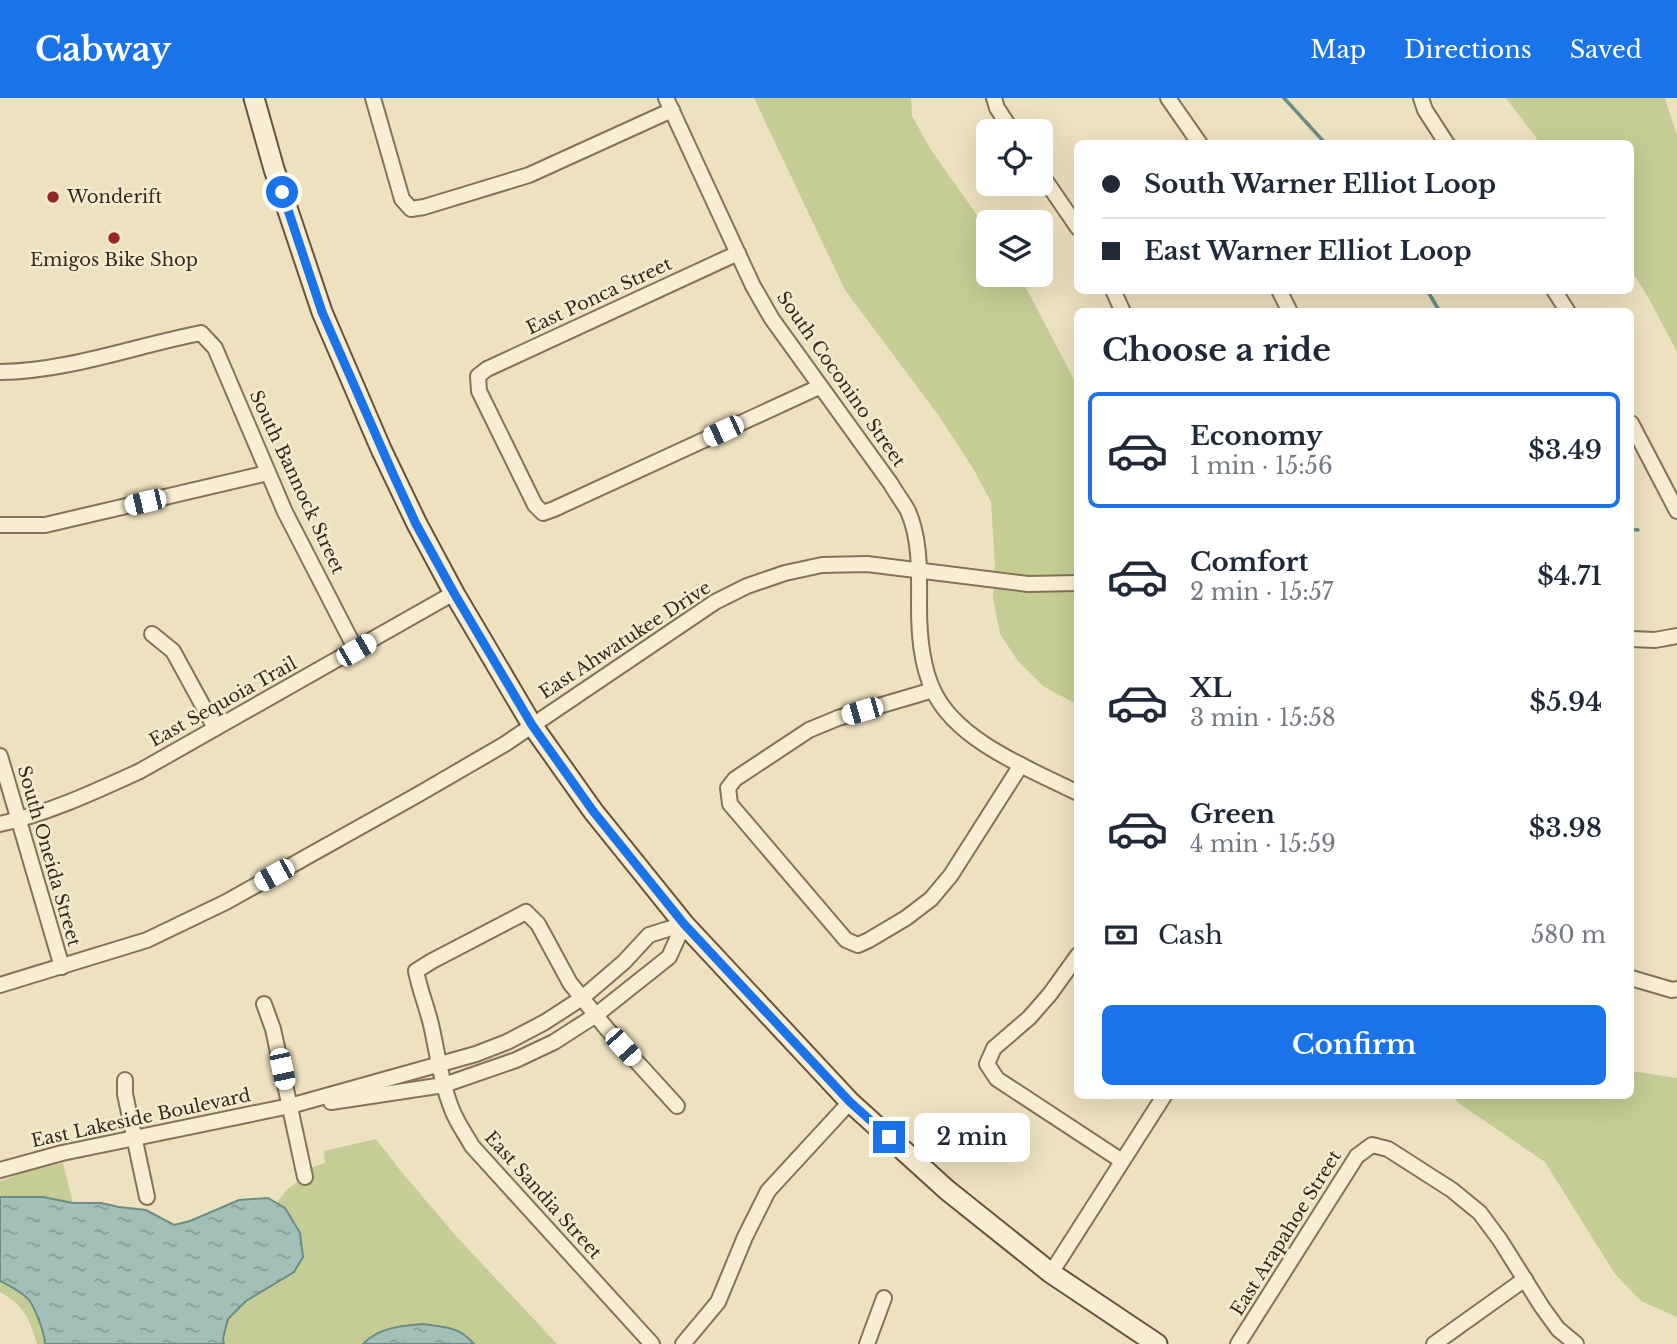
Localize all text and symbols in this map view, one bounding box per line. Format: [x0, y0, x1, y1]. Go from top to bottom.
text: Cabway [35, 29, 171, 70]
text: Map [1310, 35, 1366, 64]
text: Directions [1404, 35, 1532, 64]
text: Saved [1570, 35, 1642, 64]
map controls [976, 119, 1053, 287]
button: locate [976, 119, 1053, 196]
text: South Warner Elliot Loop [1144, 168, 1496, 200]
route start [266, 176, 298, 208]
place label: Wonderift [66, 186, 163, 208]
marker: Wonderift [45, 189, 61, 205]
button: layers [976, 210, 1053, 287]
marker: Emigos Bike Shop [106, 230, 122, 246]
text: East Warner Elliot Loop [1144, 235, 1472, 267]
place label: Emigos Bike Shop [30, 249, 198, 271]
street label: East Ponca Street [523, 253, 675, 339]
street label: South Coconino Street [772, 287, 910, 471]
text: Choose a ride [1102, 330, 1331, 370]
street label: South Bannock Street [245, 387, 349, 577]
car [700, 413, 747, 449]
icon: car [1106, 419, 1169, 482]
text: Economy [1190, 420, 1323, 452]
text: $3.49 [1528, 434, 1602, 466]
text: 1 min · 15:56 [1190, 452, 1333, 480]
car [123, 487, 168, 517]
icon: car [1106, 545, 1169, 608]
text: Comfort [1190, 546, 1308, 578]
text: $4.71 [1537, 560, 1602, 592]
street label: East Ahwatukee Drive [535, 576, 715, 704]
text: 2 min · 15:57 [1190, 578, 1333, 606]
car [333, 630, 380, 670]
street label: East Sequoia Trail [146, 652, 301, 752]
icon: car [1106, 671, 1169, 734]
text: XL [1190, 672, 1232, 704]
text: $5.94 [1530, 686, 1602, 718]
car [839, 695, 886, 727]
text: 3 min · 15:58 [1190, 704, 1336, 732]
street label: South Oneida Street [13, 763, 85, 949]
icon: car [1106, 797, 1169, 860]
text: Green [1190, 798, 1275, 830]
text: $3.98 [1529, 812, 1602, 844]
text: 4 min · 15:59 [1190, 830, 1336, 858]
car [251, 856, 298, 894]
icon: cash [1102, 916, 1140, 954]
text: Cash [1158, 919, 1223, 951]
text: 580 m [1531, 921, 1606, 949]
button: Confirm [1102, 1005, 1606, 1085]
car [602, 1024, 645, 1070]
car [268, 1046, 297, 1092]
street label: East Lakeside Boulevard [29, 1084, 253, 1152]
callout: 2 min [914, 1112, 1029, 1162]
route end [873, 1121, 905, 1153]
text: 2 min [937, 1123, 1007, 1151]
street label: East Sandia Street [480, 1126, 606, 1264]
street label: East Arapahoe Street [1226, 1146, 1346, 1320]

